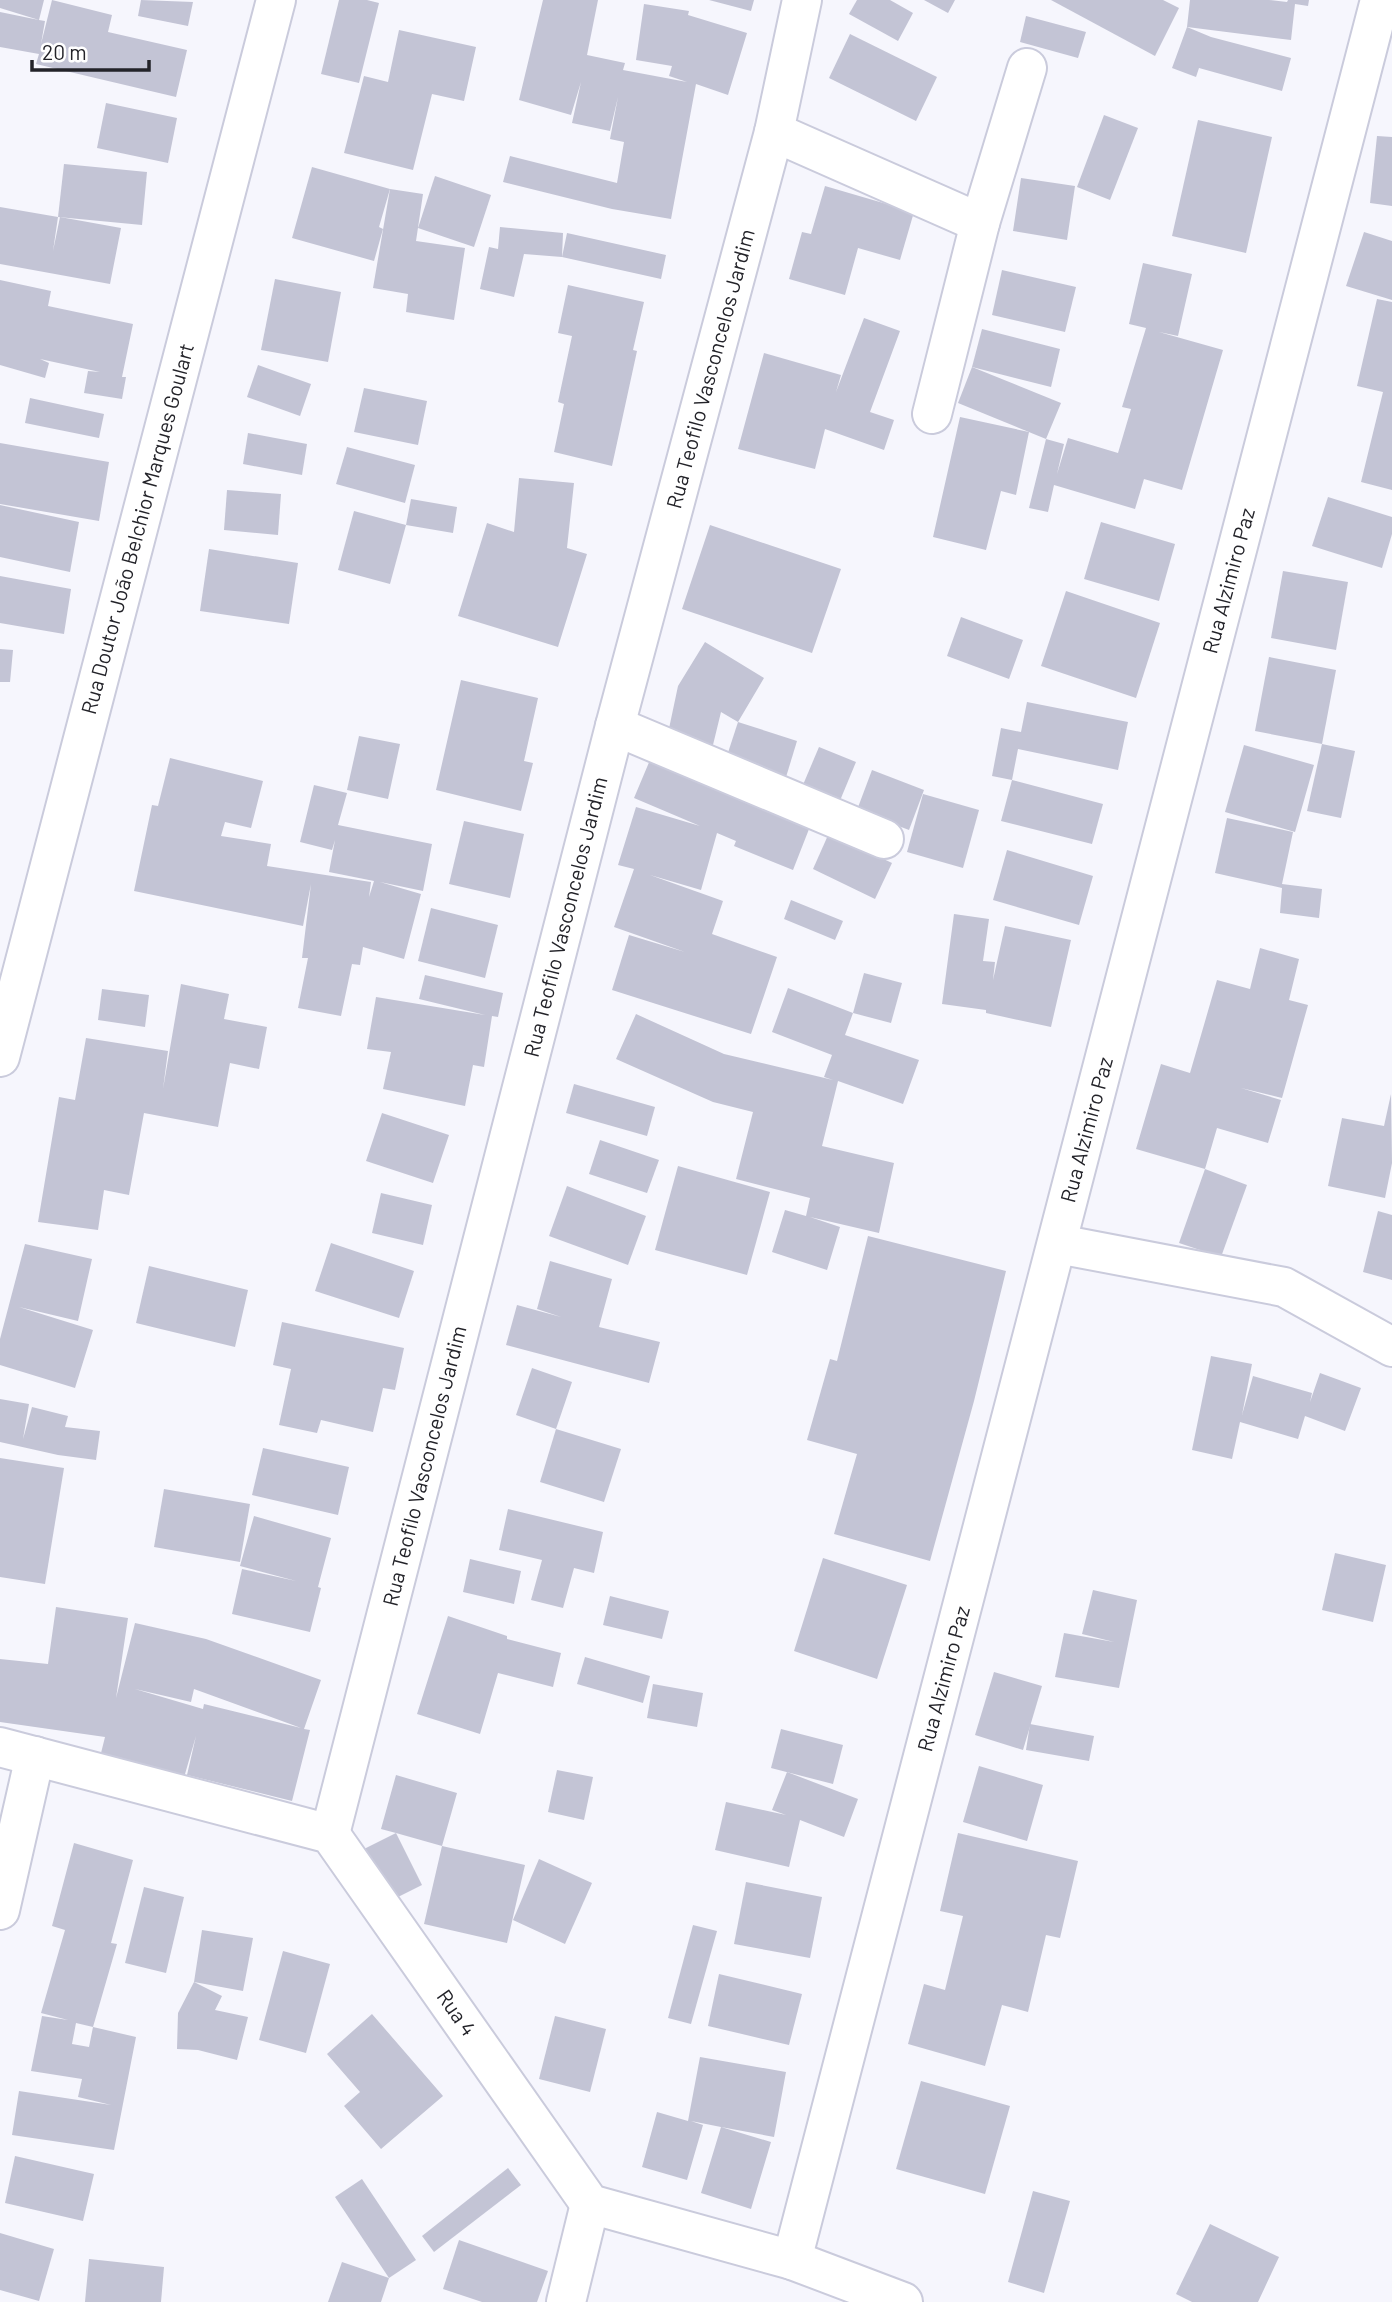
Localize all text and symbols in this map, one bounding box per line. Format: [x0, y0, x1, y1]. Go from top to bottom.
scale bar [32, 28, 149, 72]
text: 20 m [42, 39, 87, 64]
street label: Rua Teofilo Vasconcelos Jardim [660, 226, 759, 511]
street label: Rua Doutor João Belchior Marques Goulart [75, 340, 198, 717]
street label: Rua Alzimiro Paz [1196, 505, 1259, 656]
street label: Rua Teofilo Vasconcelos Jardim [518, 774, 612, 1060]
street label: Rua Alzimiro Paz [1054, 1054, 1117, 1205]
street label: Rua Teofilo Vasconcelos Jardim [377, 1323, 471, 1609]
street label: Rua Alzimiro Paz [911, 1603, 974, 1754]
street label: Rua 4 [432, 1984, 482, 2040]

